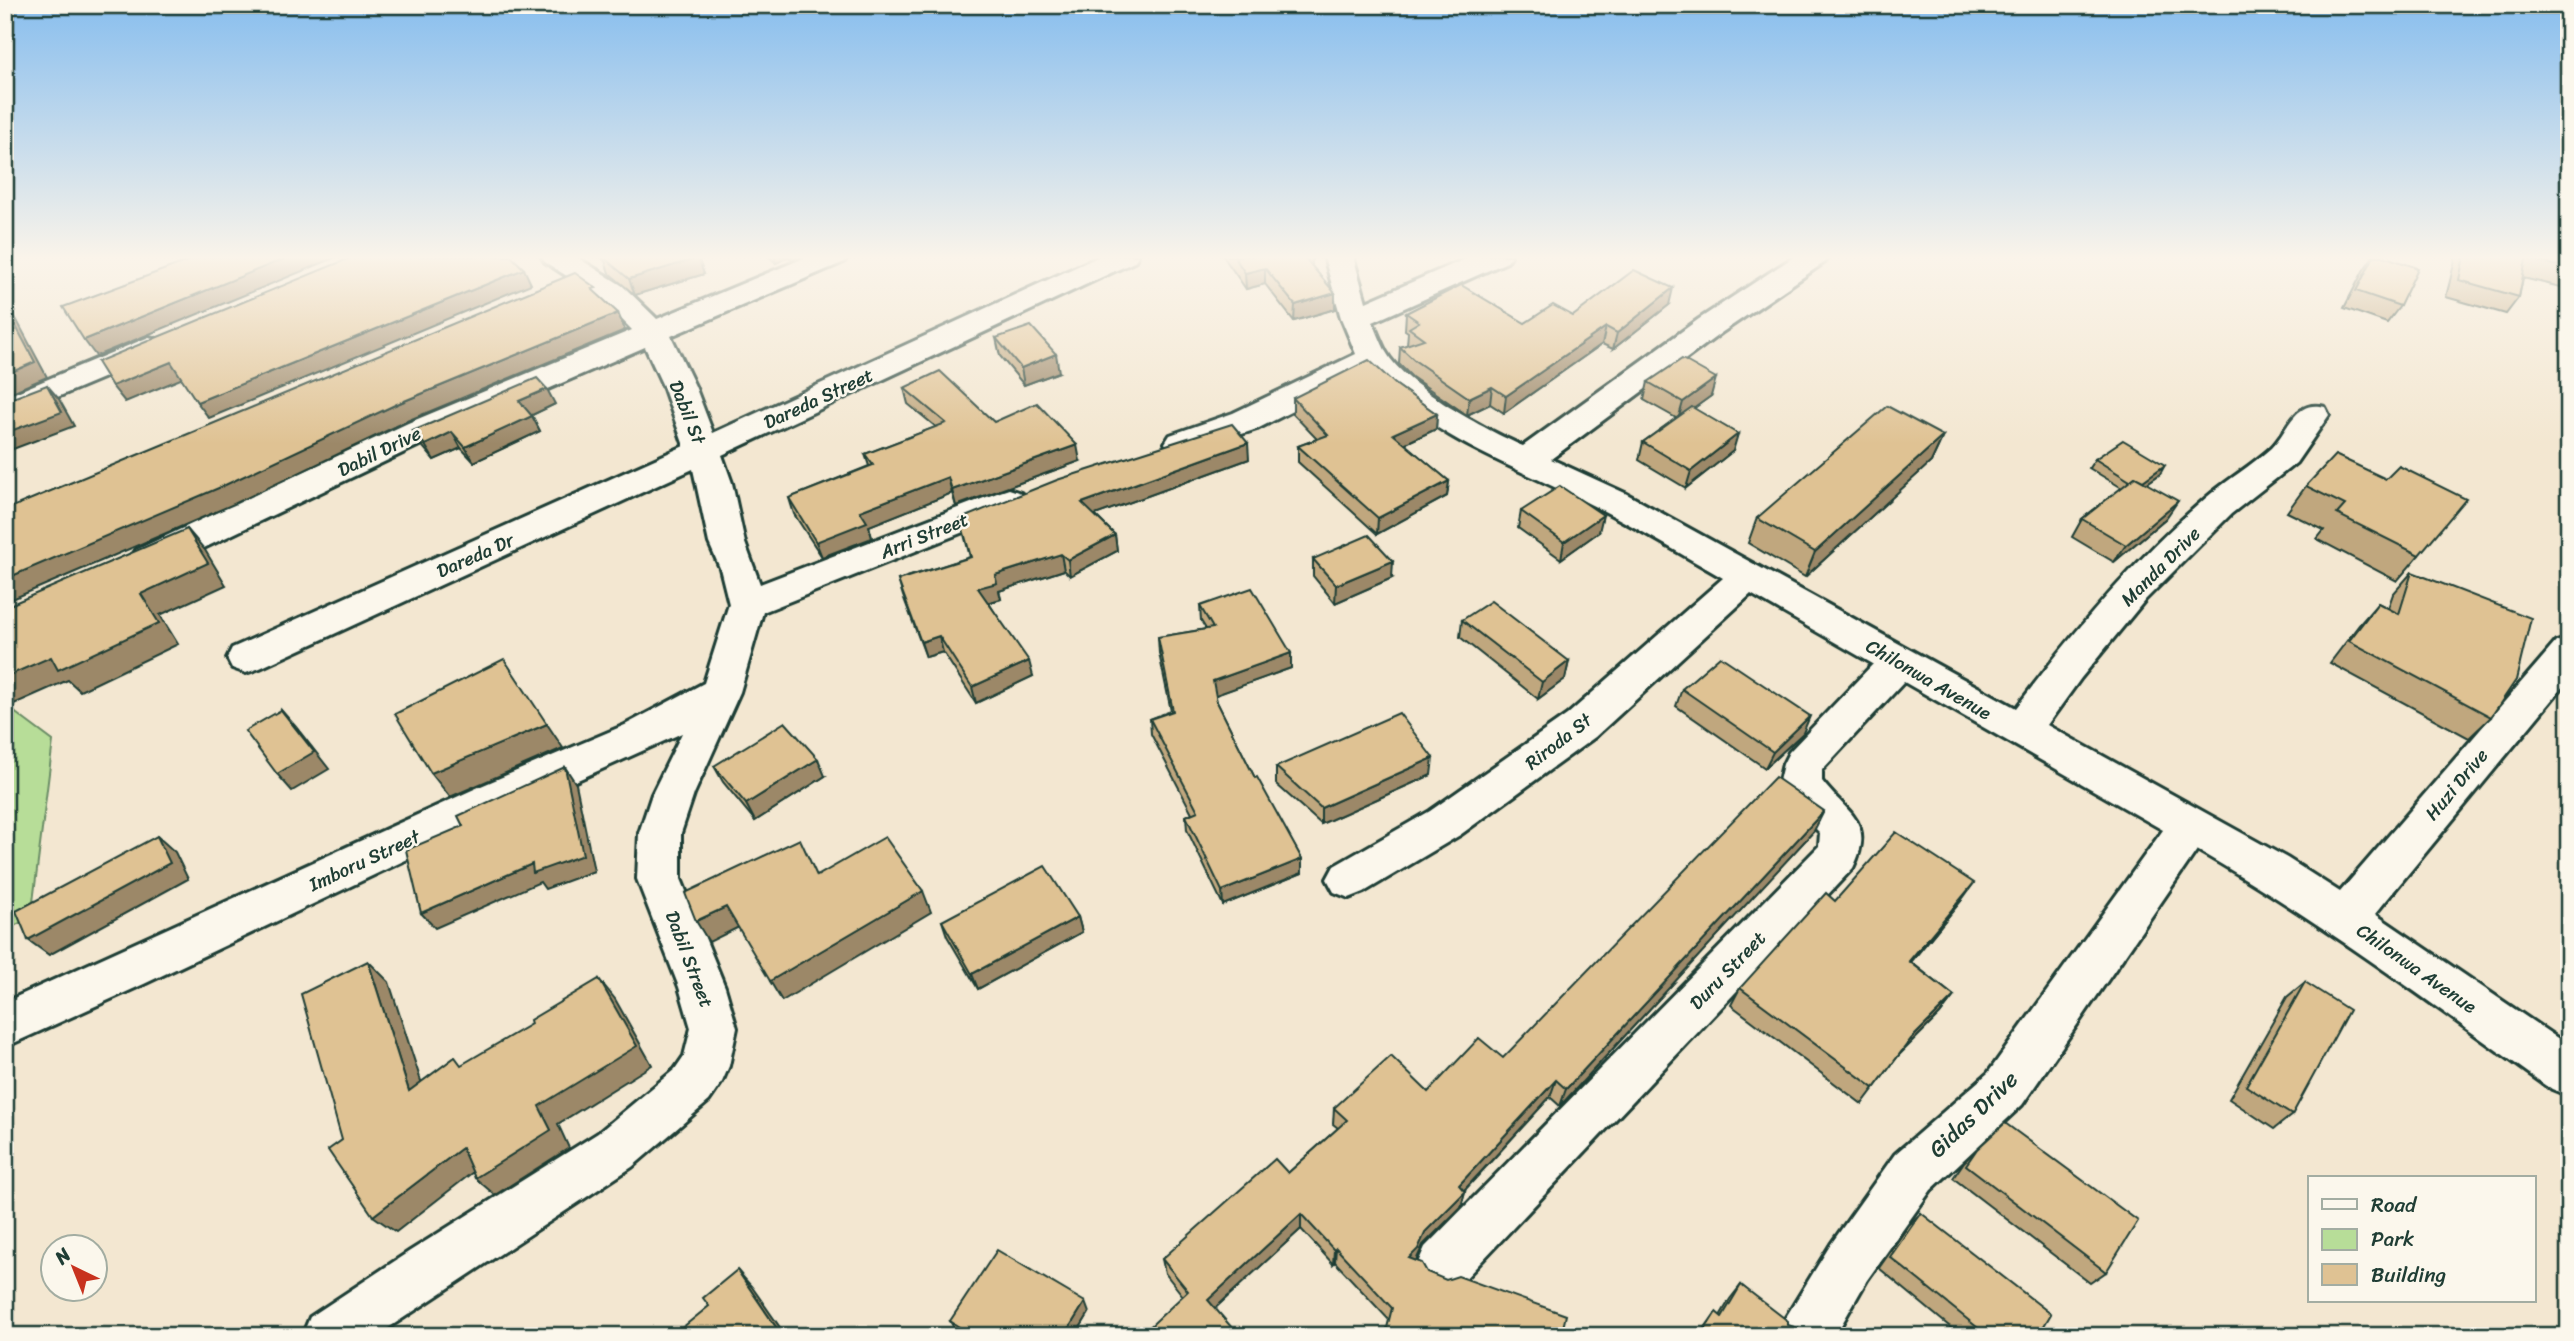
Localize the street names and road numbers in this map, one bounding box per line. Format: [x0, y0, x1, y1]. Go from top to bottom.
street label: Dareda Street [758, 359, 879, 438]
street label: Dabil St [660, 375, 716, 450]
street label: Dabil Drive [332, 417, 427, 486]
street label: Arri Street [874, 503, 973, 569]
street label: Manda Drive [2112, 518, 2209, 614]
street label: Dareda Dr [431, 523, 521, 587]
street label: Chilonwa Avenue [1860, 630, 1998, 729]
street label: Riroda St [1517, 703, 1600, 779]
street label: Huzi Drive [2416, 741, 2497, 828]
street label: Imboru Street [302, 820, 427, 901]
street label: Dabil Street [656, 906, 723, 1012]
street label: Chilonwa Avenue [2350, 915, 2484, 1022]
street label: Duru Street [1681, 923, 1774, 1018]
street label: Gidas Drive [1918, 1060, 2028, 1168]

